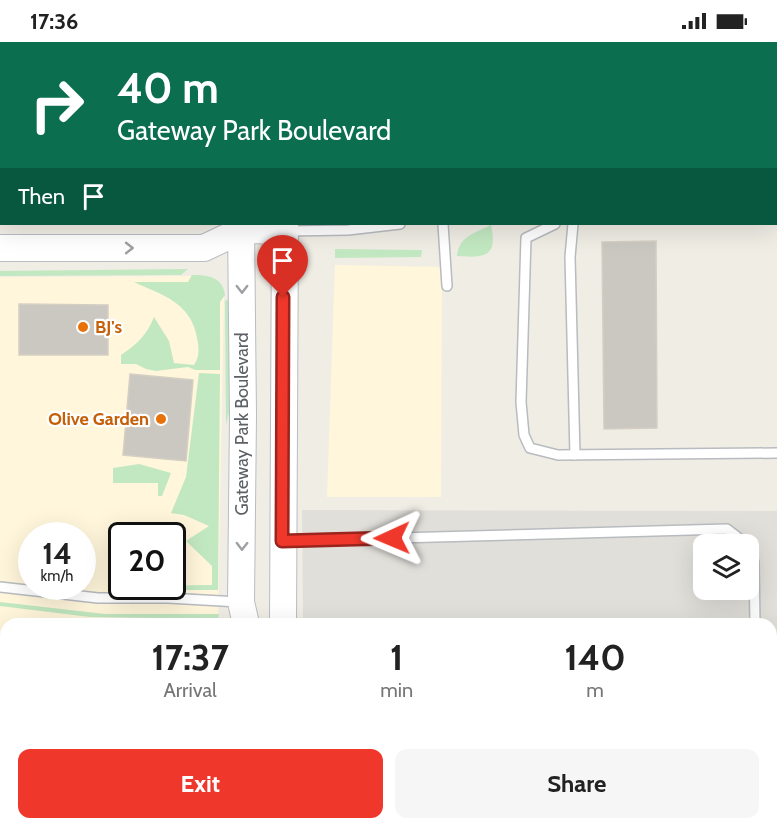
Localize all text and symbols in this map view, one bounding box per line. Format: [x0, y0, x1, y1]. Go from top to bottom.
text: 17:36 [30, 8, 78, 35]
text: 40 m [117, 62, 219, 114]
icon: right [18, 66, 96, 144]
text: Gateway Park Boulevard [117, 114, 391, 147]
icon: arrive [77, 180, 110, 213]
text: Then [18, 183, 65, 210]
pin [257, 235, 308, 297]
one-way arrow [124, 242, 133, 254]
icon: arrive [266, 244, 299, 277]
one-way arrow [236, 284, 248, 293]
place label: BJ's [95, 316, 122, 338]
marker: BJ's [76, 320, 90, 334]
street label: Gateway Park Boulevard [231, 333, 253, 515]
place label: Olive Garden [48, 408, 149, 430]
marker: Olive Garden [154, 412, 168, 426]
position arrow [360, 506, 424, 570]
speed limit sign: 20 [108, 522, 186, 600]
map controls [693, 534, 759, 600]
button: layers [693, 534, 759, 600]
text: 14 [42, 535, 72, 572]
one-way arrow [236, 541, 248, 550]
text: km/h [41, 567, 73, 585]
text: 17:37 [151, 635, 229, 679]
text: 1 [390, 635, 403, 679]
text: 140 [565, 635, 626, 679]
text: Arrival [163, 678, 217, 702]
text: min [380, 678, 413, 702]
text: m [586, 678, 604, 702]
button: Exit [18, 749, 383, 818]
button: Share [395, 749, 759, 818]

